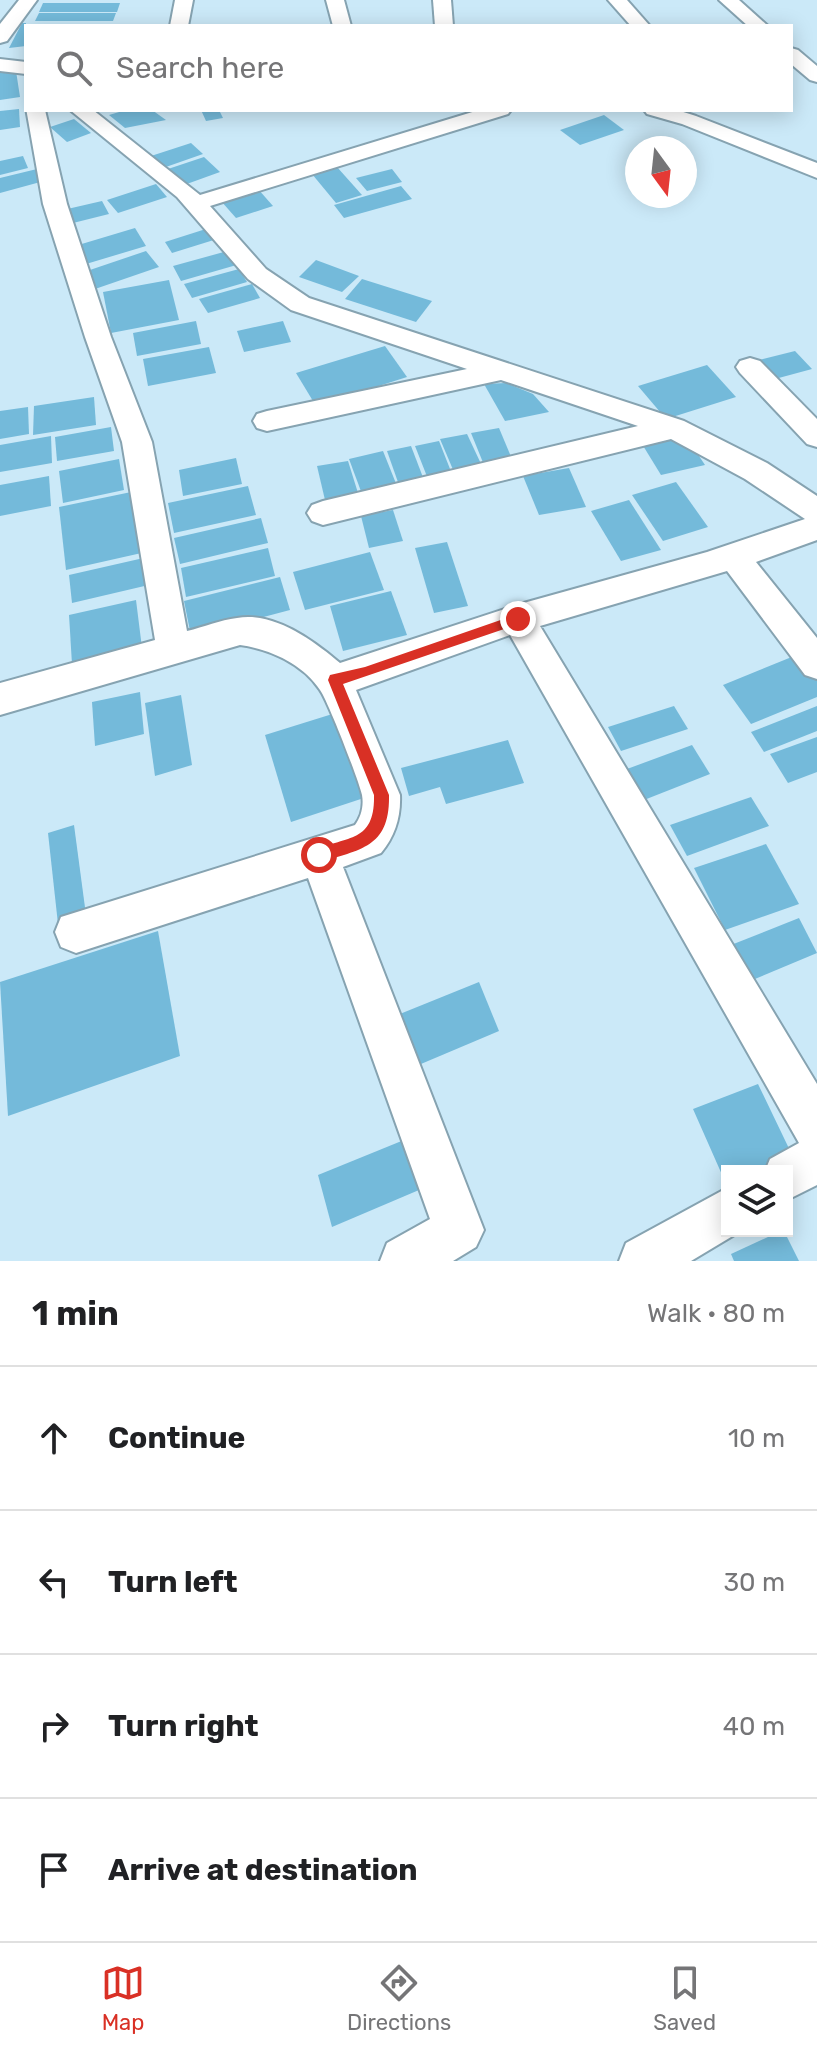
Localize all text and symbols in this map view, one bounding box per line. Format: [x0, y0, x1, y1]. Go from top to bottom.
search box [24, 24, 793, 112]
icon: search [52, 46, 96, 90]
text: Search here [116, 50, 284, 86]
north arrow [625, 136, 697, 208]
route end [500, 601, 536, 637]
route start [301, 837, 337, 873]
map controls [721, 1165, 793, 1237]
button: layers [721, 1165, 793, 1237]
text: 1 min [32, 1293, 119, 1334]
text: Walk · 80 m [647, 1298, 785, 1329]
icon: ahead [32, 1416, 76, 1460]
text: Continue [108, 1420, 245, 1456]
text: 10 m [728, 1423, 785, 1454]
icon: left [32, 1560, 76, 1604]
text: Turn left [108, 1564, 238, 1600]
text: 30 m [723, 1567, 785, 1598]
icon: right [32, 1704, 76, 1748]
text: Turn right [108, 1708, 259, 1744]
text: 40 m [723, 1711, 785, 1742]
icon: arrive [32, 1848, 76, 1892]
text: Arrive at destination [108, 1852, 418, 1888]
tab: Map [101, 1961, 145, 2036]
tab: Directions [347, 1961, 451, 2036]
tab: Saved [653, 1961, 716, 2036]

